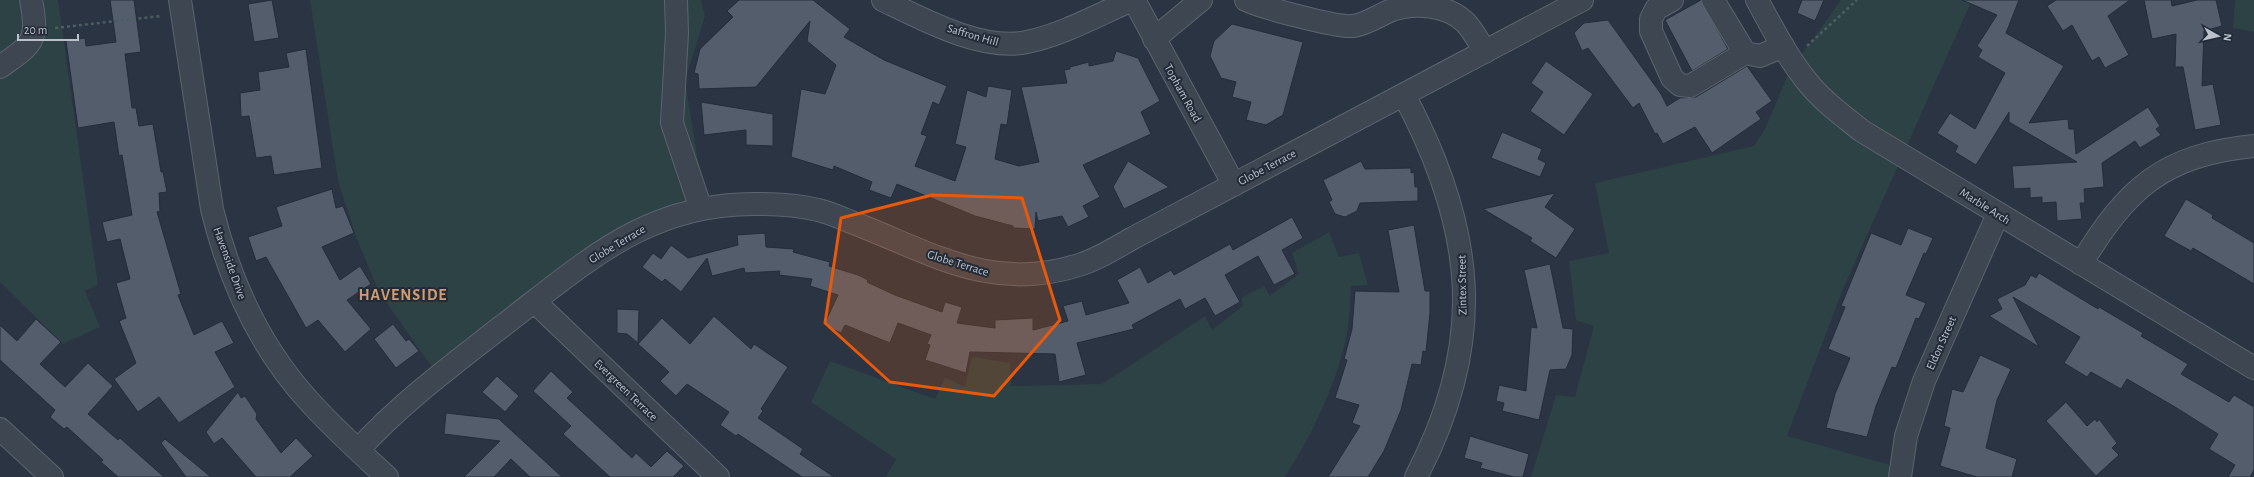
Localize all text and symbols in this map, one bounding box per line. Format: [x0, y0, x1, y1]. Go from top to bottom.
scale bar [18, 16, 78, 42]
north arrow [2198, 16, 2238, 56]
street label: Saffron Hill [946, 22, 1000, 48]
text: 20 m [24, 24, 47, 36]
text: N [2221, 33, 2233, 42]
street label: Topham Road [1162, 62, 1204, 124]
street label: Globe Terrace [1236, 147, 1298, 187]
street label: Marble Arch [1958, 186, 2012, 226]
street label: Globe Terrace [587, 222, 647, 266]
street label: Havenside Drive [211, 225, 249, 301]
street label: Globe Terrace [926, 248, 990, 278]
street label: Zintex Street [1455, 255, 1469, 315]
district label: HAVENSIDE [358, 287, 448, 303]
street label: Eldon Street [1924, 314, 1958, 372]
street label: Evergreen Terrace [592, 357, 660, 423]

